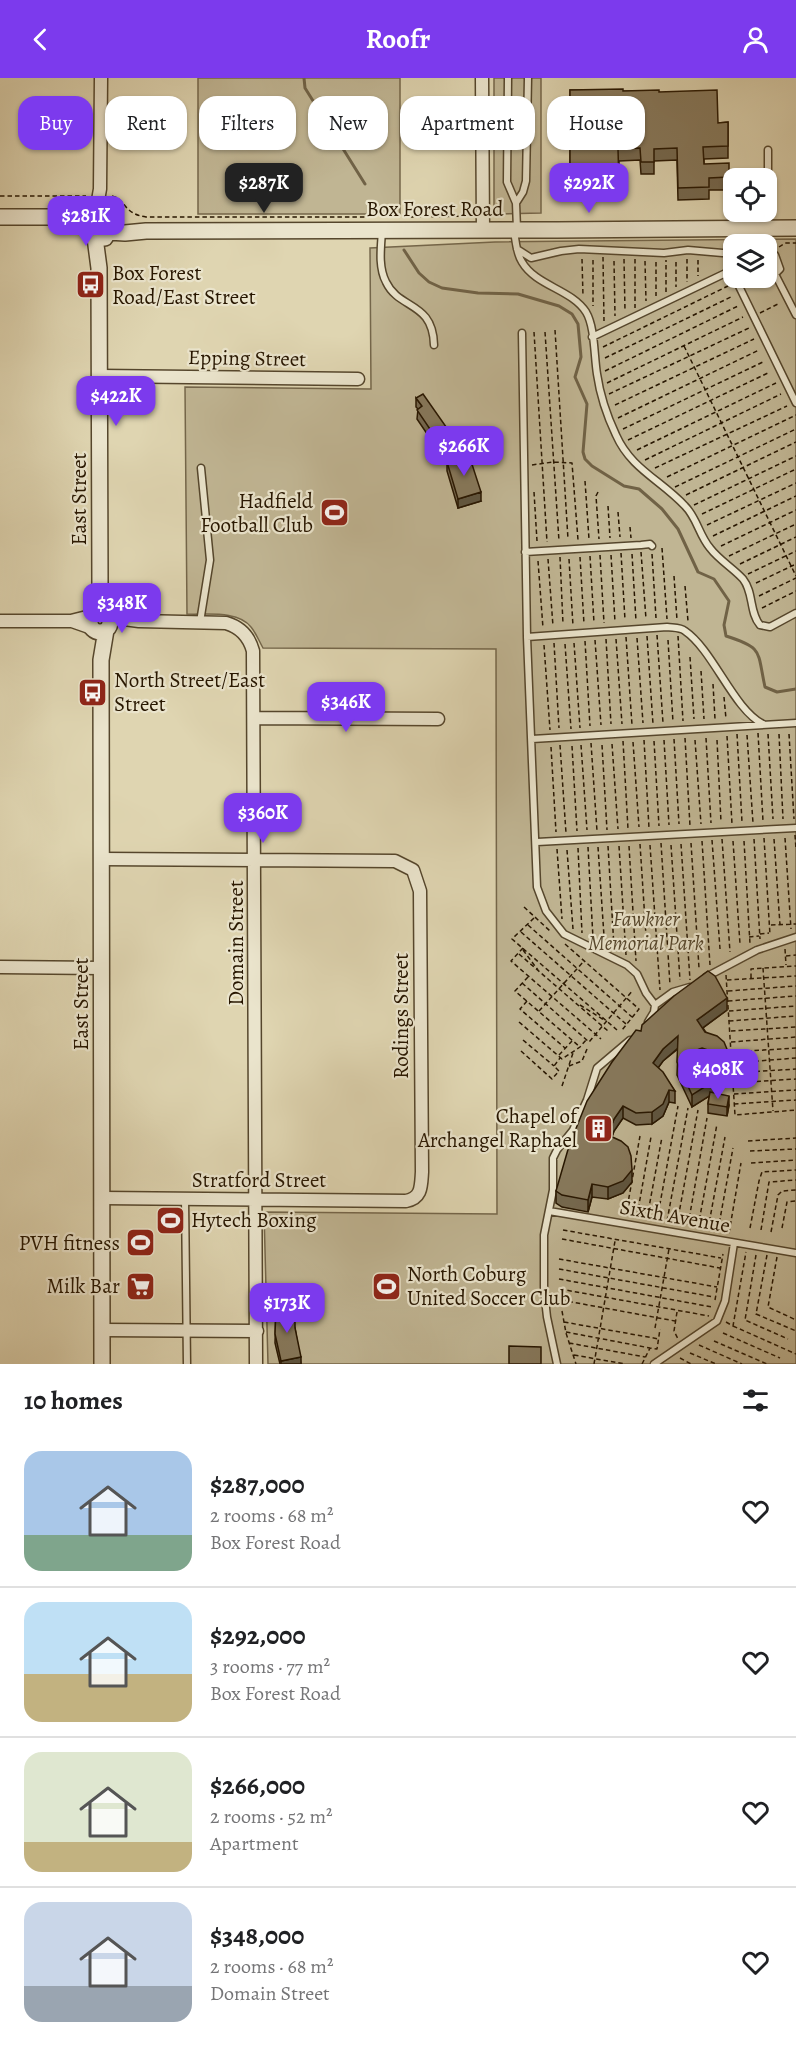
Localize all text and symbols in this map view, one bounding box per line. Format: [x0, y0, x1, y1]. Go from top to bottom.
text: Roofr [366, 21, 430, 57]
icon: back [24, 23, 57, 56]
icon: person [739, 23, 772, 56]
chip: Buy [18, 96, 93, 150]
chip: Rent [105, 96, 187, 150]
chip: Filters [199, 96, 296, 150]
chip: New [308, 96, 388, 150]
chip: Apartment [400, 96, 535, 150]
chip: House [547, 96, 645, 150]
pin: $287K [222, 163, 306, 214]
pin: $292K [547, 163, 631, 214]
map controls [723, 168, 777, 288]
button: locate [723, 168, 777, 222]
text: $287K [239, 169, 289, 196]
text: $292K [563, 169, 615, 196]
street label: Box Forest Road [366, 195, 504, 223]
pin: $281K [44, 196, 128, 247]
text: $281K [62, 202, 110, 229]
button: layers [723, 234, 777, 288]
place label: Box Forest Road/East Street [112, 259, 256, 311]
bus stop icon: Box Forest Road/East Street [75, 269, 107, 301]
street label: Epping Street [188, 343, 306, 373]
pin: $422K [74, 376, 158, 427]
text: $422K [90, 382, 142, 409]
pin: $266K [422, 426, 506, 477]
text: $266K [439, 432, 489, 459]
street label: East Street [65, 452, 93, 545]
place label: Hadfield Football Club [200, 487, 314, 539]
sports icon: Hadfield Football Club [318, 497, 350, 529]
pin: $348K [80, 583, 164, 634]
text: $348K [97, 589, 147, 616]
place label: North Street/East Street [114, 666, 265, 718]
bus stop icon: North Street/East Street [77, 676, 109, 708]
pin: $346K [304, 682, 388, 733]
text: $346K [321, 688, 371, 715]
pin: $360K [221, 793, 305, 844]
text: $360K [238, 799, 288, 826]
street label: Domain Street [222, 880, 250, 1006]
park label: Fawkner Memorial Park [588, 905, 704, 957]
street label: Rodings Street [387, 953, 415, 1079]
street label: East Street [67, 957, 95, 1050]
pin: $408K [676, 1049, 760, 1100]
text: $408K [692, 1055, 744, 1082]
place label: Chapel of Archangel Raphael [417, 1102, 580, 1154]
building icon: Chapel of Archangel Raphael [582, 1112, 614, 1144]
street label: Stratford Street [192, 1166, 326, 1194]
street label: Sixth Avenue [618, 1193, 732, 1239]
sports icon: Hytech Boxing [154, 1204, 186, 1236]
place label: Hytech Boxing [191, 1206, 317, 1234]
sports icon: PVH fitness [125, 1227, 157, 1259]
place label: PVH fitness [19, 1229, 120, 1257]
place label: North Coburg United Soccer Club [407, 1260, 570, 1312]
supermarket icon: Milk Bar [125, 1270, 157, 1302]
sports icon: North Coburg United Soccer Club [370, 1270, 402, 1302]
place label: Milk Bar [46, 1272, 120, 1300]
pin: $173K [245, 1283, 329, 1334]
text: $173K [264, 1289, 310, 1316]
text: 10 homes [24, 1383, 123, 1418]
icon: filters [739, 1384, 772, 1417]
text: $287,000 [210, 1467, 304, 1502]
icon: home [72, 1475, 144, 1547]
icon: heart [739, 1495, 772, 1528]
text: 2 rooms · 68 m² [210, 1502, 334, 1529]
text: Box Forest Road [210, 1529, 341, 1556]
text: $292,000 [210, 1618, 306, 1653]
icon: home [72, 1626, 144, 1698]
icon: heart [739, 1646, 772, 1679]
text: 3 rooms · 77 m² [210, 1653, 330, 1680]
text: Box Forest Road [210, 1680, 341, 1707]
text: $266,000 [210, 1768, 305, 1803]
icon: home [72, 1776, 144, 1848]
icon: heart [739, 1796, 772, 1829]
text: 2 rooms · 52 m² [210, 1803, 333, 1830]
text: Apartment [210, 1830, 299, 1857]
text: $348,000 [210, 1918, 304, 1953]
icon: home [72, 1926, 144, 1998]
icon: heart [739, 1946, 772, 1979]
text: 2 rooms · 68 m² [210, 1953, 334, 1980]
text: Domain Street [210, 1980, 330, 2007]

